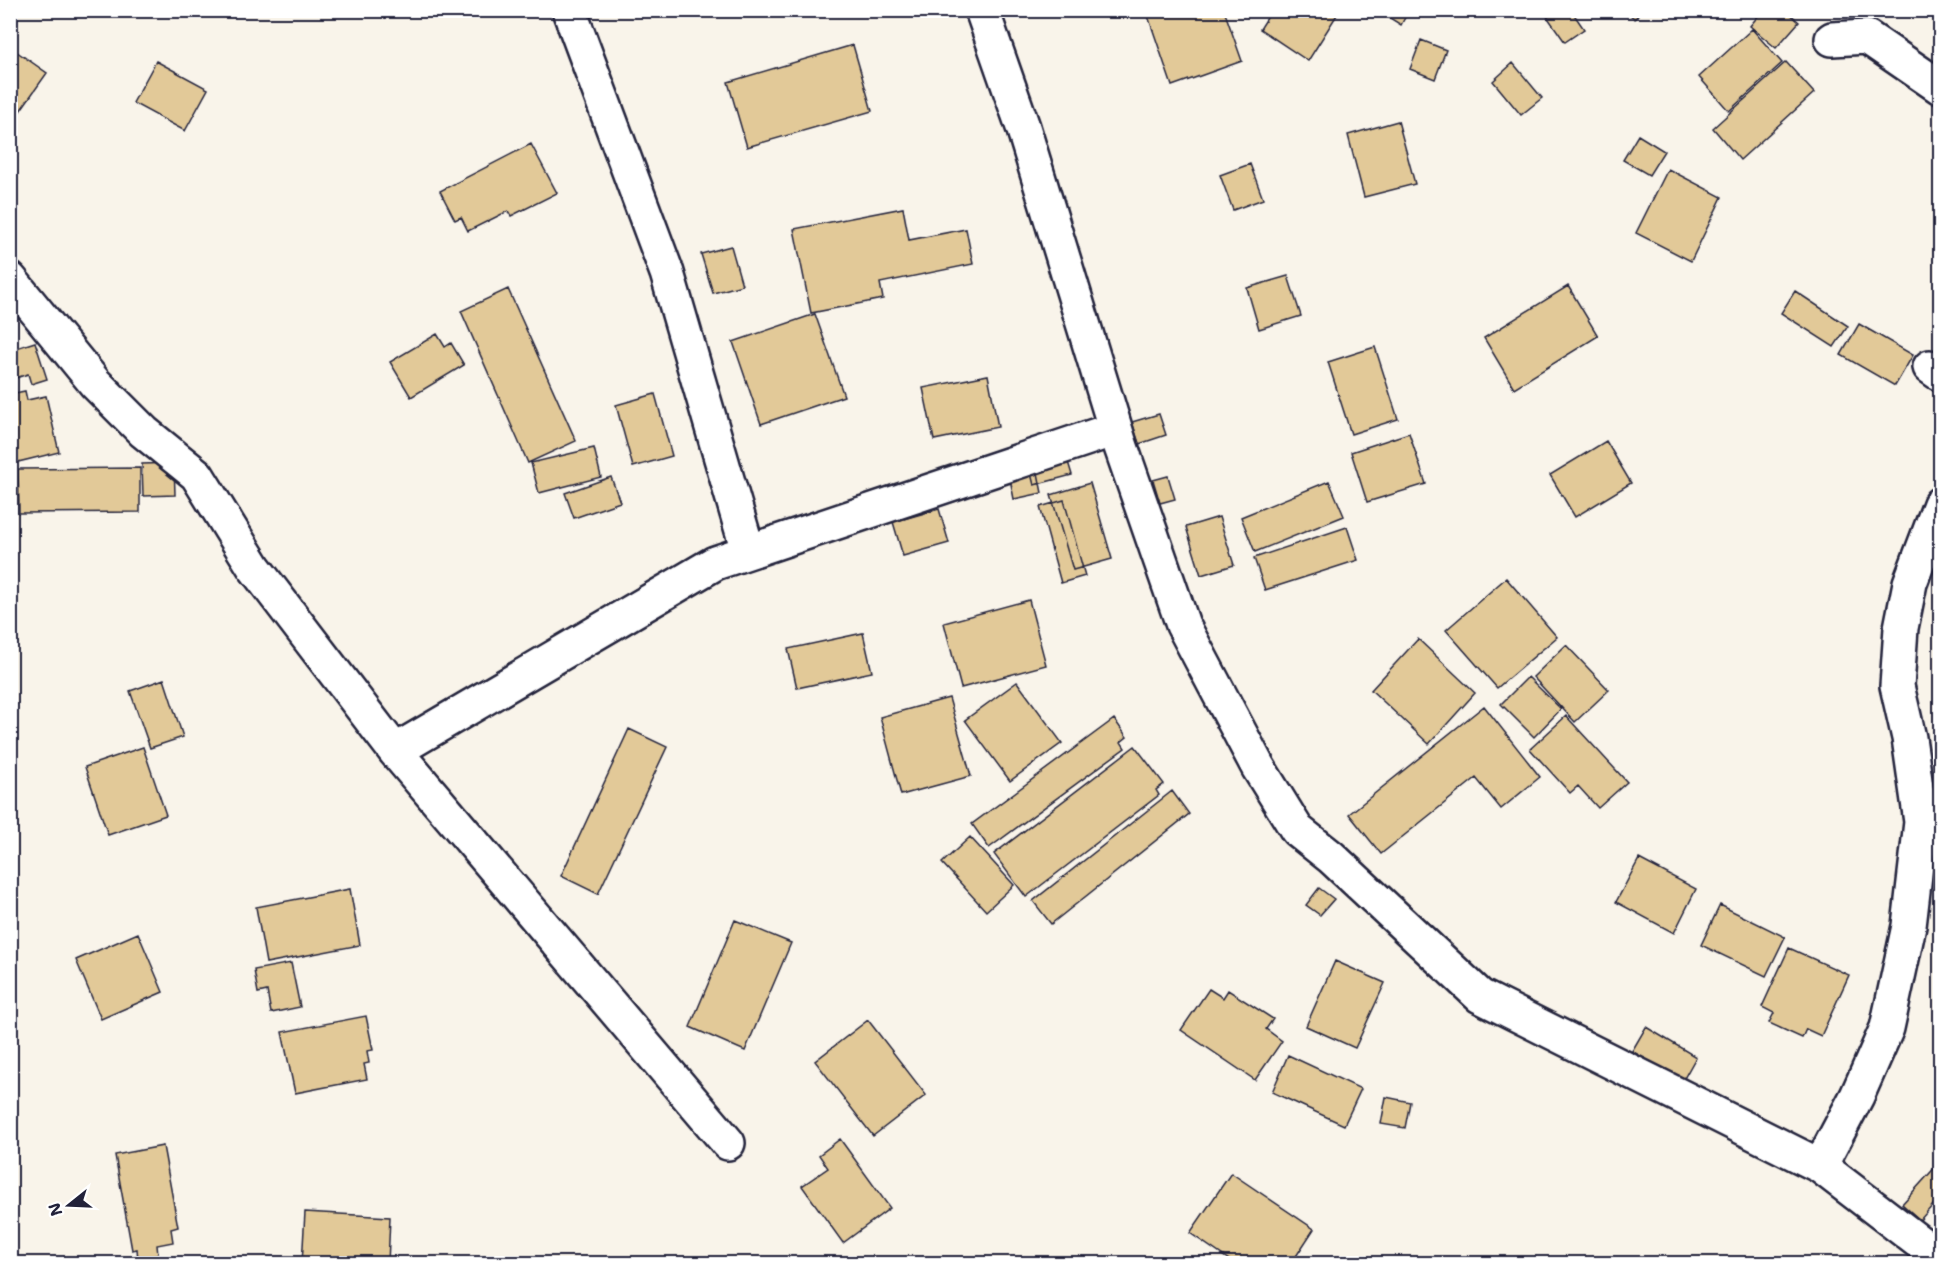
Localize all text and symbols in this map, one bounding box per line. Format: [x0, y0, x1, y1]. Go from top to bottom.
north arrow [39, 1175, 99, 1235]
text: N [43, 1200, 67, 1219]

